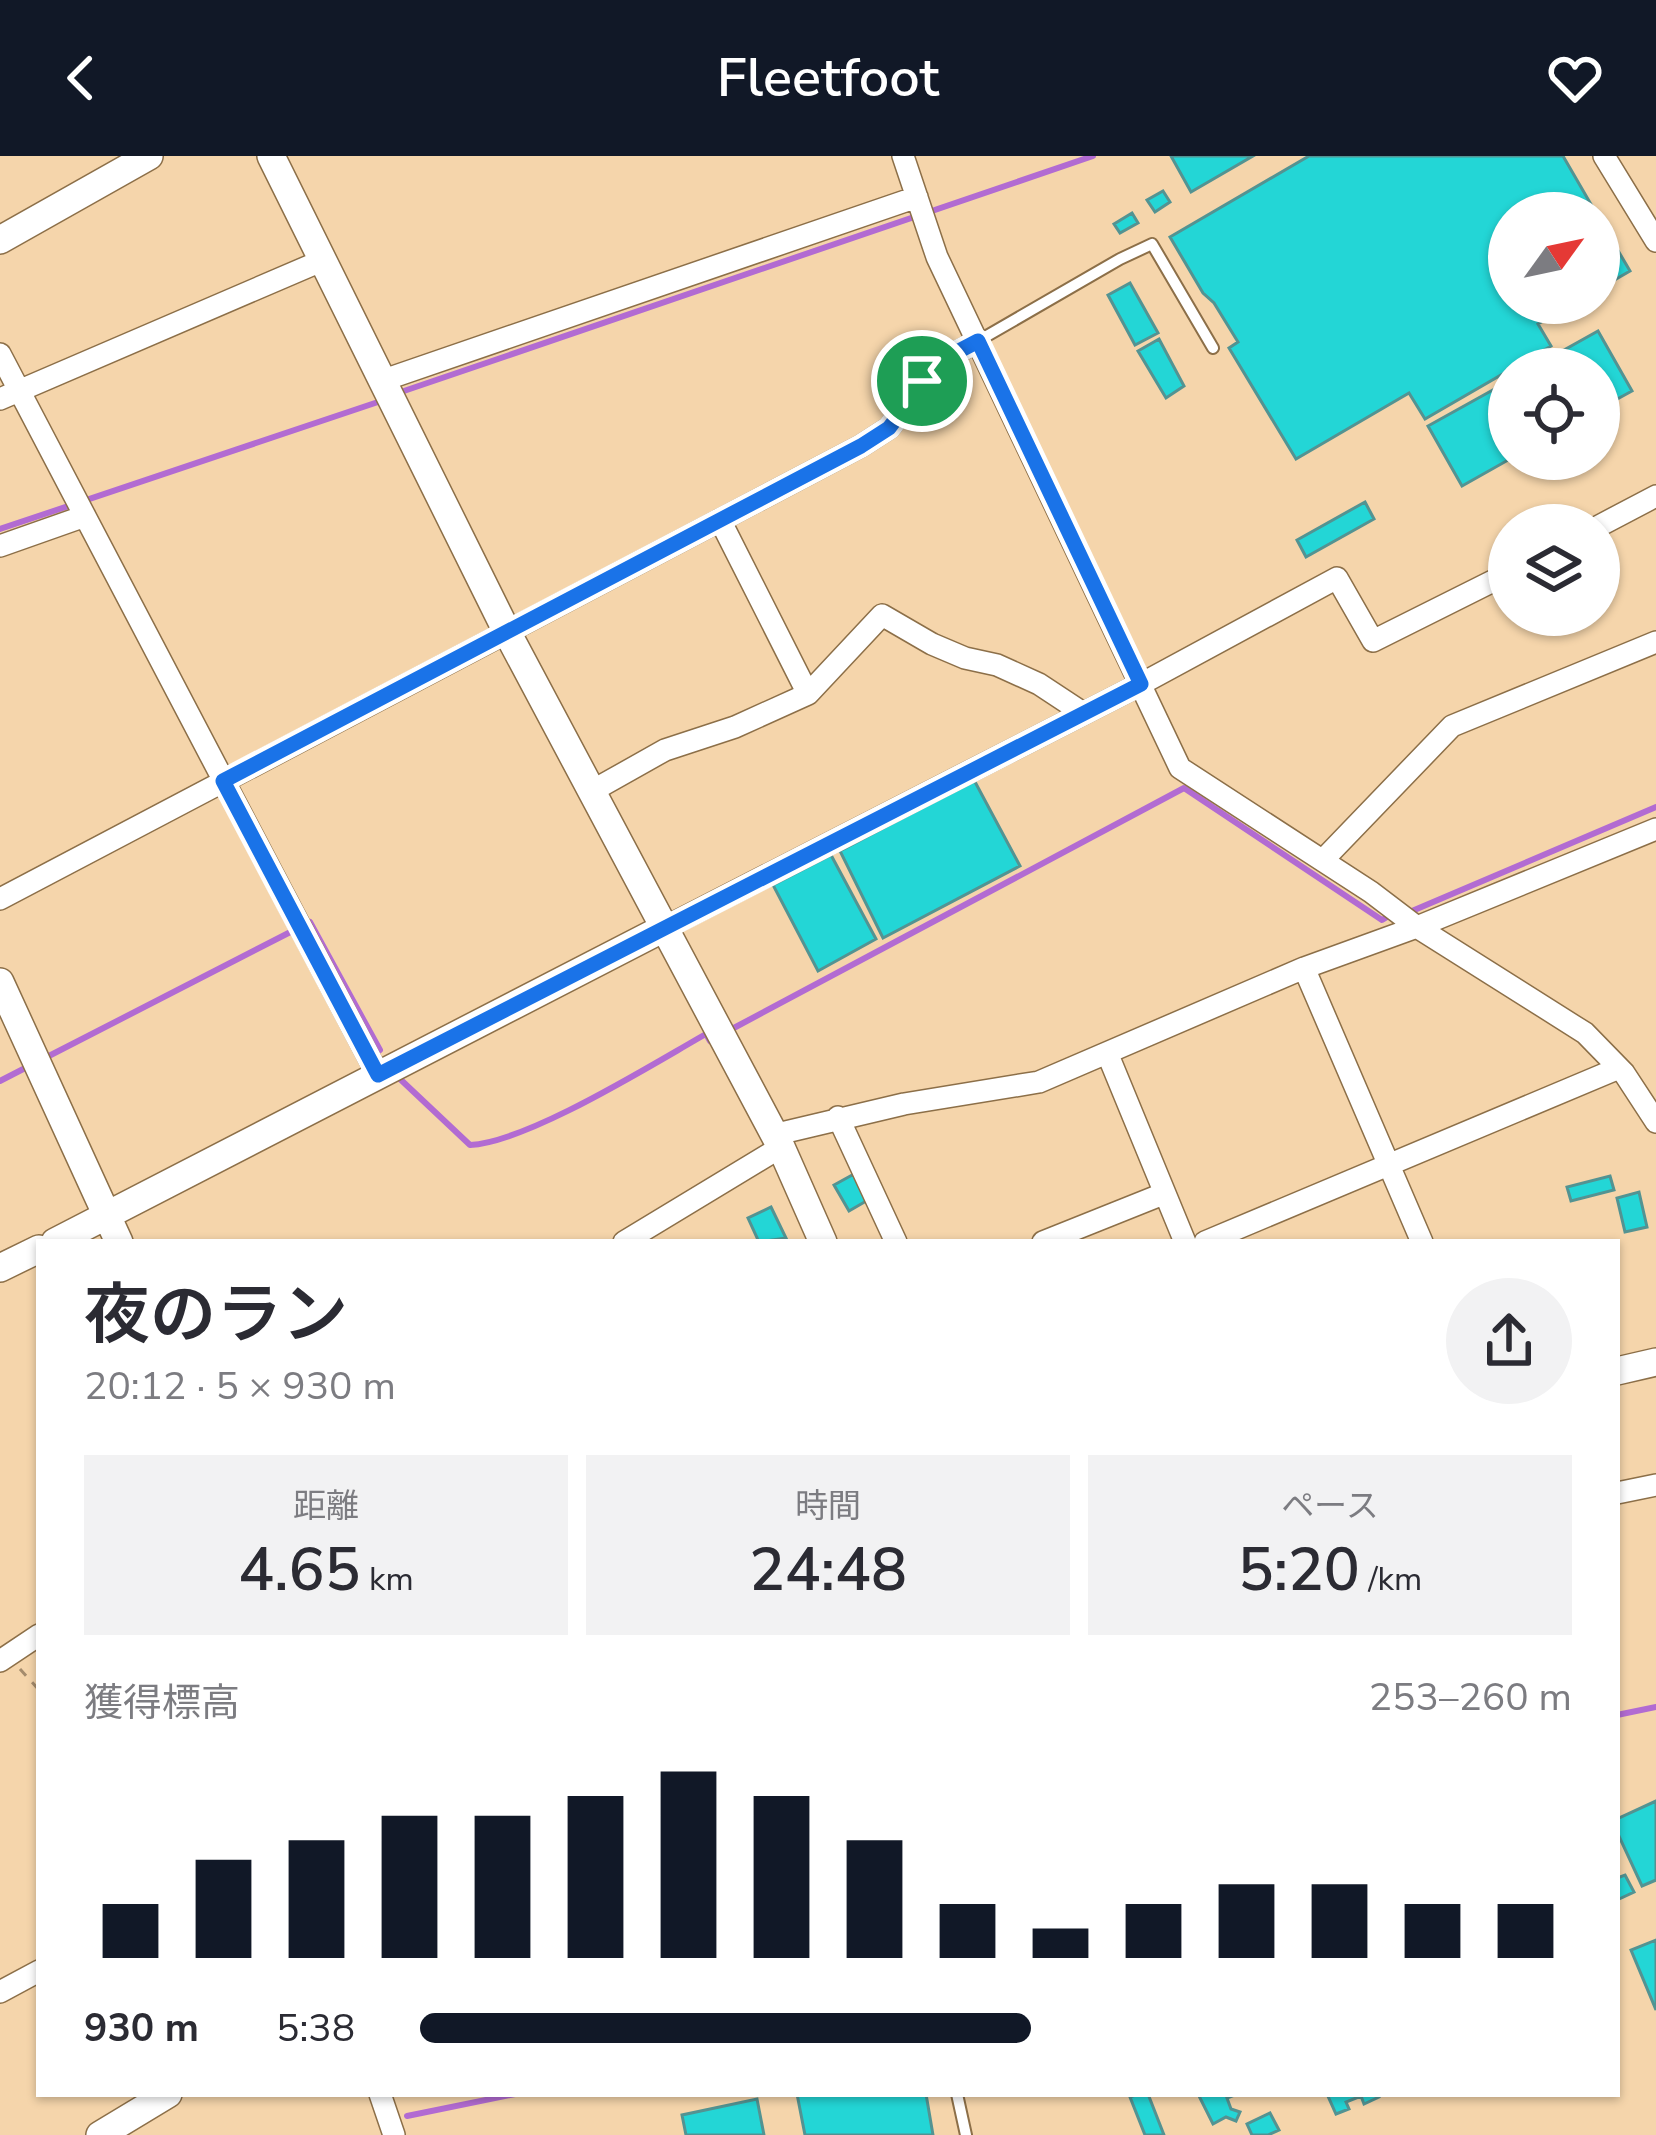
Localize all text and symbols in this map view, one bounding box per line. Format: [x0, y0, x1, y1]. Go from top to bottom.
text: Fleetfoot [717, 41, 939, 115]
icon: back [48, 45, 114, 111]
icon: heart [1542, 45, 1608, 111]
north arrow [1488, 192, 1620, 324]
map controls [1488, 192, 1620, 636]
pin [871, 330, 973, 432]
icon: arrive [889, 348, 955, 414]
button: locate [1488, 348, 1620, 480]
button: layers [1488, 504, 1620, 636]
text: 夜のラン [84, 1270, 348, 1360]
button: share [1446, 1278, 1572, 1404]
text: 20:12 · 5 × 930 m [84, 1360, 396, 1413]
text: 距離 [293, 1484, 359, 1529]
text: 時間 [795, 1484, 861, 1529]
text: ペース [1281, 1484, 1379, 1529]
text: 4.65 [238, 1529, 361, 1611]
text: 24:48 [749, 1529, 907, 1611]
text: 5:20 [1238, 1529, 1360, 1611]
text: km [361, 1557, 414, 1602]
text: /km [1360, 1557, 1422, 1602]
text: 253–260 m [1369, 1671, 1572, 1724]
text: 獲得標高 [84, 1677, 240, 1730]
text: 930 m [84, 2002, 199, 2055]
text: 5:38 [276, 2002, 355, 2055]

